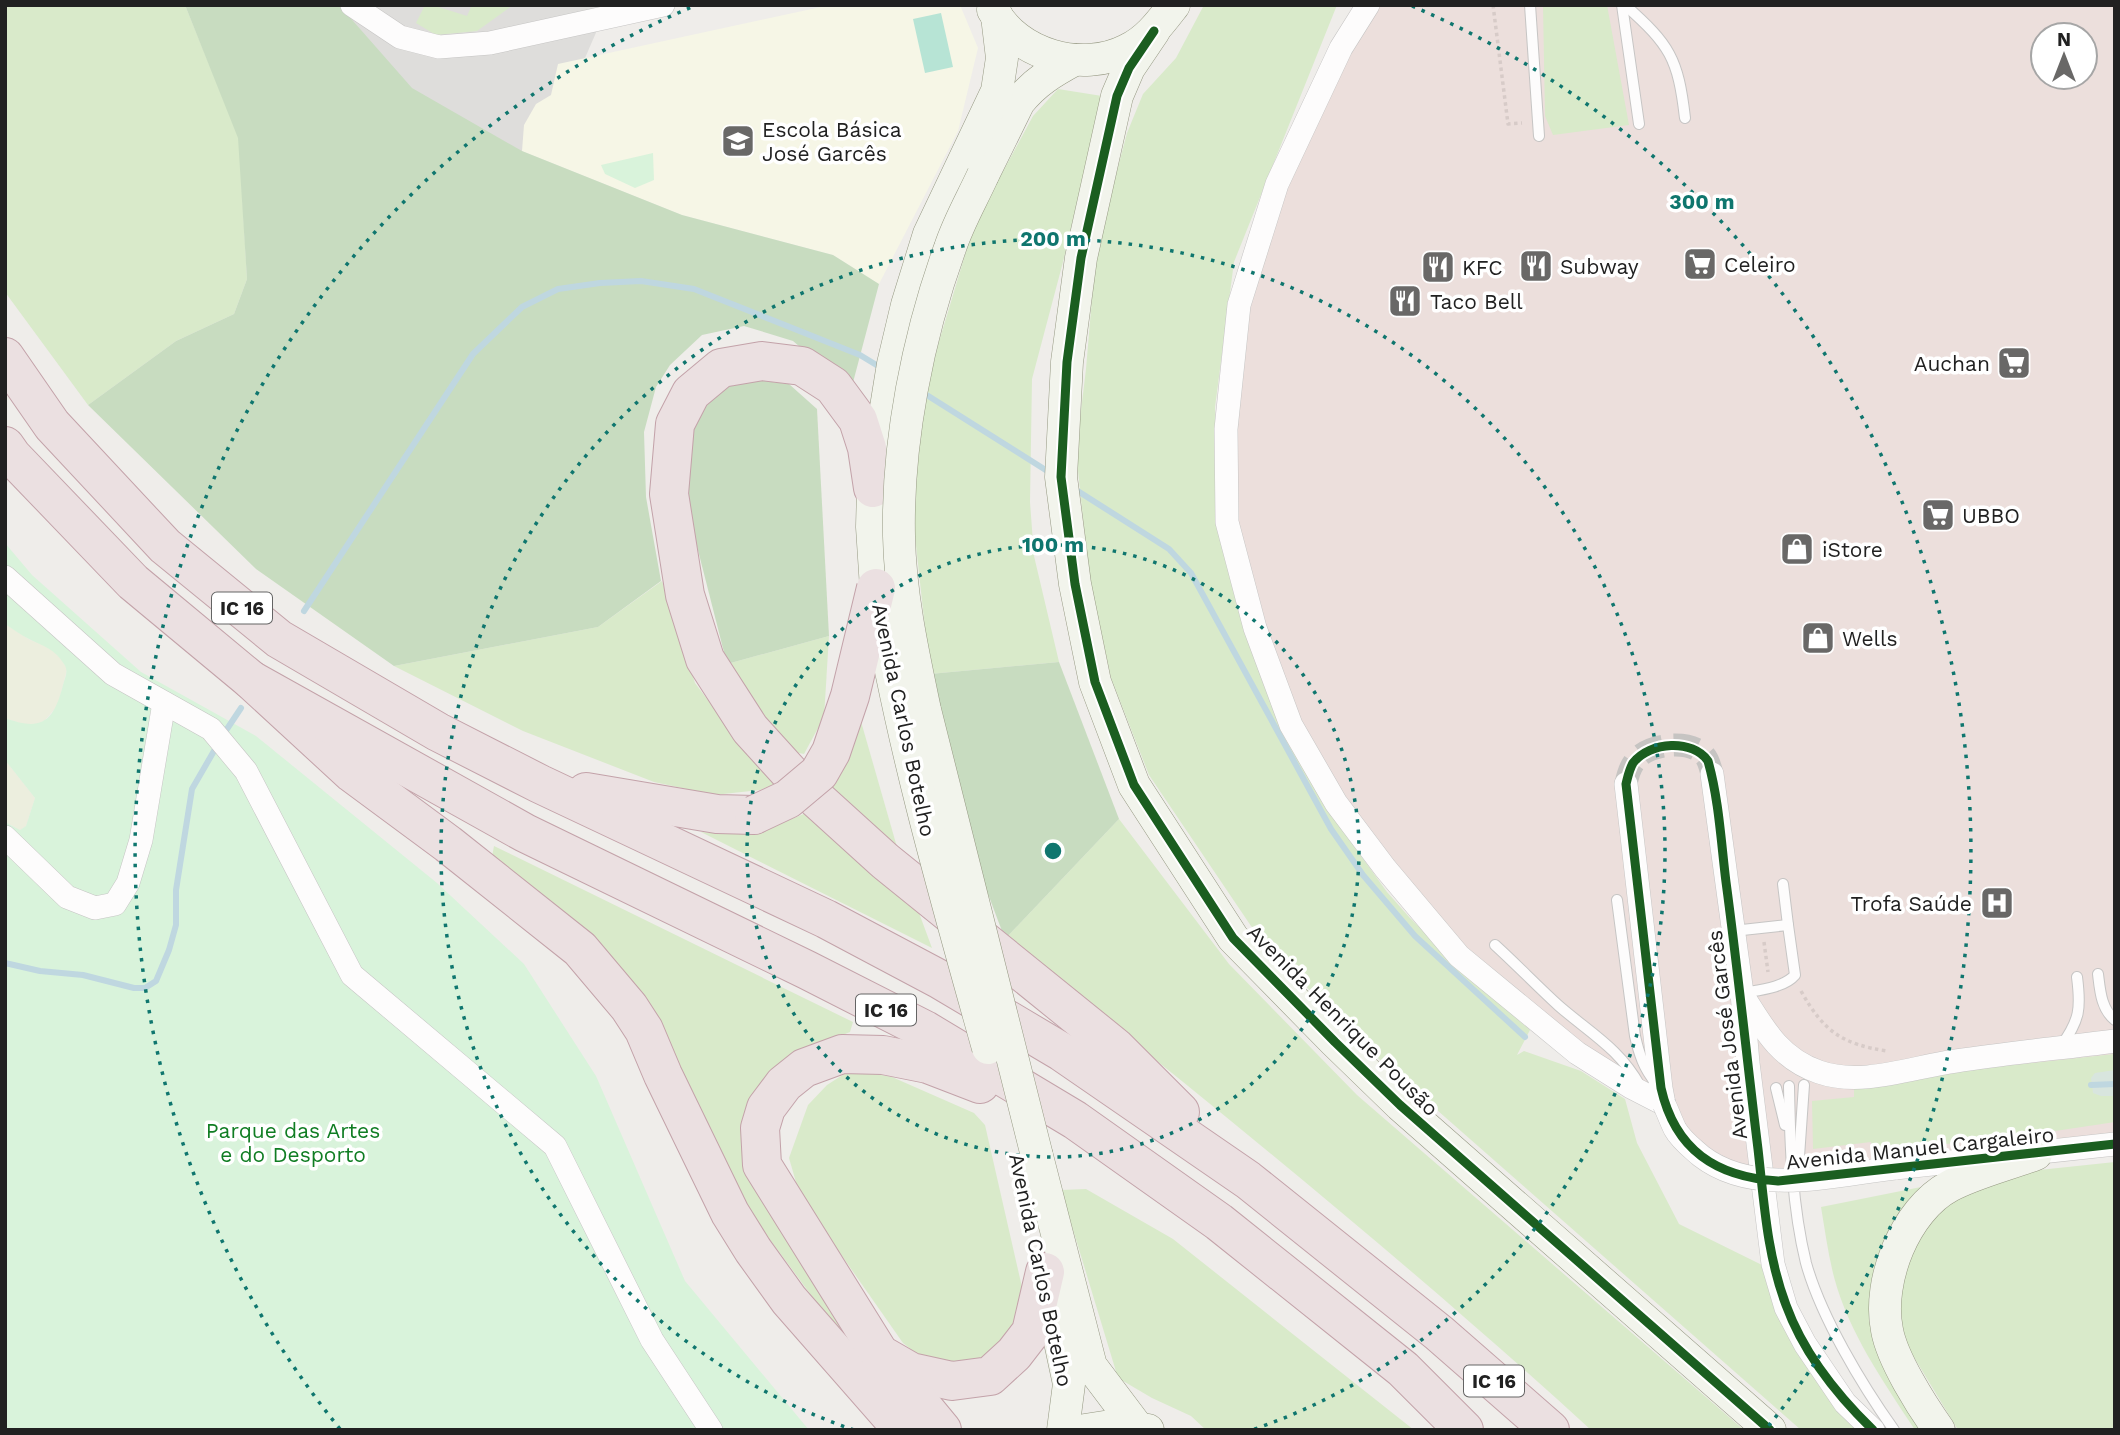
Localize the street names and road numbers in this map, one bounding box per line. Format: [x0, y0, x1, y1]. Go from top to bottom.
road number: IC 16 [212, 593, 272, 624]
street label: Avenida Carlos Botelho [867, 601, 941, 839]
street label: Avenida Henrique Pousão [1242, 919, 1444, 1121]
street label: Avenida José Garcês [1702, 929, 1752, 1141]
road number: IC 16 [856, 994, 916, 1026]
street label: Avenida Manuel Cargaleiro [1785, 1121, 2055, 1175]
street label: Avenida Carlos Botelho [1004, 1151, 1078, 1389]
road number: IC 16 [1464, 1366, 1524, 1396]

